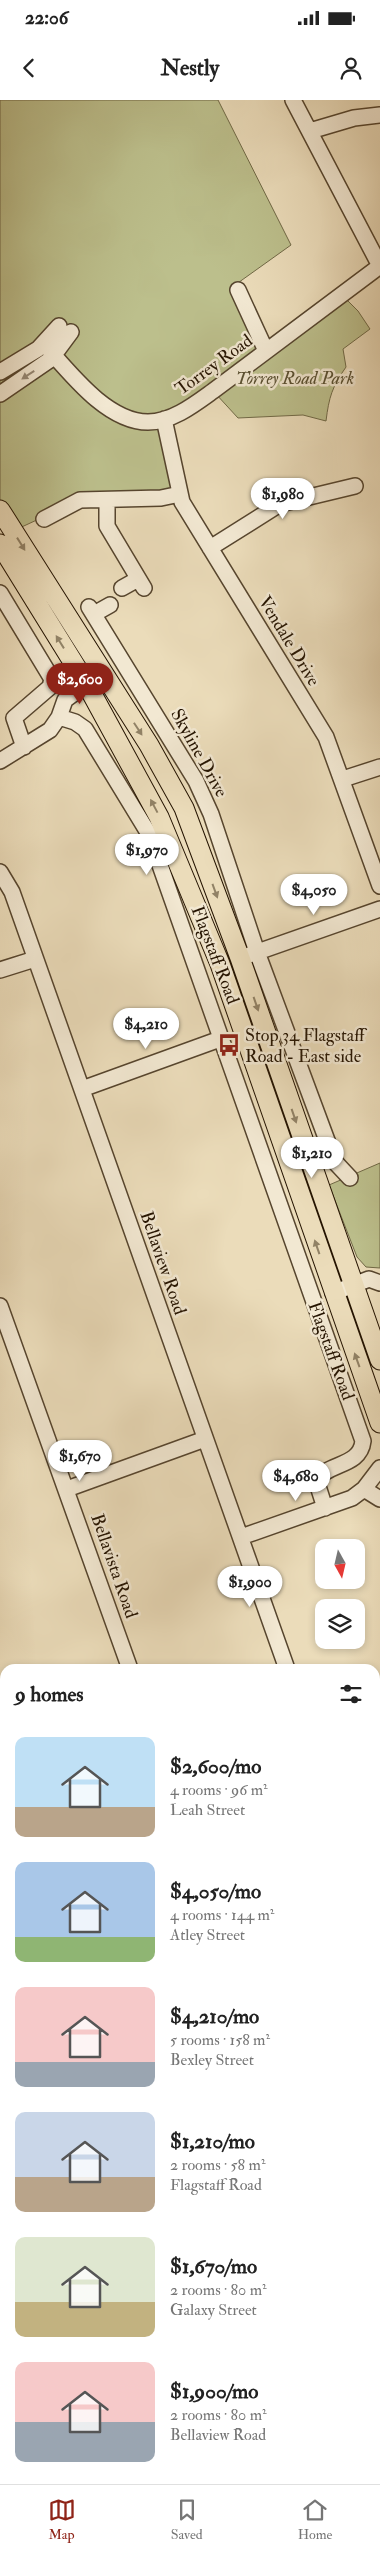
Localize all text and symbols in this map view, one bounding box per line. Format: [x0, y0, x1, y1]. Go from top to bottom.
text: 22:06 [25, 6, 68, 30]
icon: back [15, 54, 43, 82]
text: Nestly [161, 54, 219, 82]
icon: person [337, 54, 365, 82]
street label: Torrey Road [171, 329, 257, 401]
park label: Torrey Road Park [236, 367, 354, 390]
one-way arrow [21, 371, 35, 380]
pin: $1,980 [242, 478, 324, 520]
text: $1,980 [262, 484, 304, 504]
one-way arrow [16, 538, 26, 551]
street label: Vendale Drive [253, 592, 325, 691]
one-way arrow [56, 635, 65, 648]
pin: $2,600 [39, 662, 121, 705]
text: $2,600 [57, 669, 103, 689]
street label: Skyline Drive [165, 705, 233, 802]
one-way arrow [133, 722, 143, 735]
one-way arrow [150, 799, 158, 814]
pin: $1,970 [106, 834, 188, 876]
text: $1,970 [126, 840, 168, 860]
pin: $4,050 [273, 874, 355, 916]
text: $4,050 [291, 880, 337, 900]
one-way arrow [212, 883, 219, 898]
street label: Flagstaff Road [186, 903, 244, 1007]
one-way arrow [252, 997, 260, 1012]
pin: $4,210 [105, 1008, 187, 1050]
text: $4,210 [124, 1014, 168, 1034]
place label: Stop 34 Flagstaff Road - East side [245, 1024, 367, 1068]
bus stop icon: Stop 34 Flagstaff Road - East side [216, 1032, 242, 1058]
one-way arrow [291, 1108, 298, 1123]
pin: $1,210 [271, 1136, 353, 1179]
text: $1,210 [292, 1143, 332, 1163]
street label: Bellaview Road [135, 1208, 192, 1318]
one-way arrow [313, 1239, 321, 1254]
street label: Flagstaff Road [303, 1299, 360, 1404]
one-way arrow [353, 1353, 360, 1368]
pin: $1,670 [39, 1440, 121, 1482]
text: $1,670 [59, 1446, 101, 1466]
pin: $4,680 [255, 1460, 337, 1502]
text: $4,680 [273, 1466, 319, 1486]
street label: Bellavista Road [85, 1511, 143, 1621]
north arrow [315, 1539, 365, 1589]
map controls [315, 1539, 365, 1649]
pin: $1,900 [209, 1566, 291, 1608]
text: $1,900 [228, 1572, 272, 1592]
button: layers [315, 1599, 365, 1649]
icon: filters [337, 1680, 365, 1708]
text: 9 homes [15, 1681, 84, 1708]
text: $2,600/mo [170, 1753, 261, 1780]
icon: home [55, 1757, 115, 1817]
text: 4 rooms · 96 m² [170, 1780, 268, 1800]
text: Leah Street [170, 1800, 245, 1820]
text: $4,050/mo [170, 1878, 261, 1905]
icon: home [55, 1882, 115, 1942]
text: 4 rooms · 144 m² [170, 1905, 274, 1925]
text: Atley Street [170, 1925, 245, 1945]
text: $4,210/mo [170, 2003, 259, 2030]
icon: home [55, 2007, 115, 2067]
text: 5 rooms · 158 m² [170, 2030, 270, 2050]
text: Bexley Street [170, 2050, 254, 2070]
text: $1,210/mo [170, 2128, 255, 2155]
icon: home [55, 2132, 115, 2192]
text: 2 rooms · 58 m² [170, 2155, 265, 2175]
text: Flagstaff Road [170, 2175, 262, 2195]
text: $1,670/mo [170, 2253, 257, 2280]
icon: home [55, 2257, 115, 2317]
text: 2 rooms · 80 m² [170, 2280, 267, 2300]
text: Galaxy Street [170, 2300, 257, 2320]
text: $1,900/mo [170, 2378, 258, 2405]
icon: home [55, 2382, 115, 2442]
text: 2 rooms · 80 m² [170, 2405, 267, 2425]
text: Bellaview Road [170, 2425, 266, 2445]
tab: Map [48, 2496, 76, 2543]
tab: Saved [171, 2496, 203, 2543]
tab: Home [298, 2496, 332, 2543]

